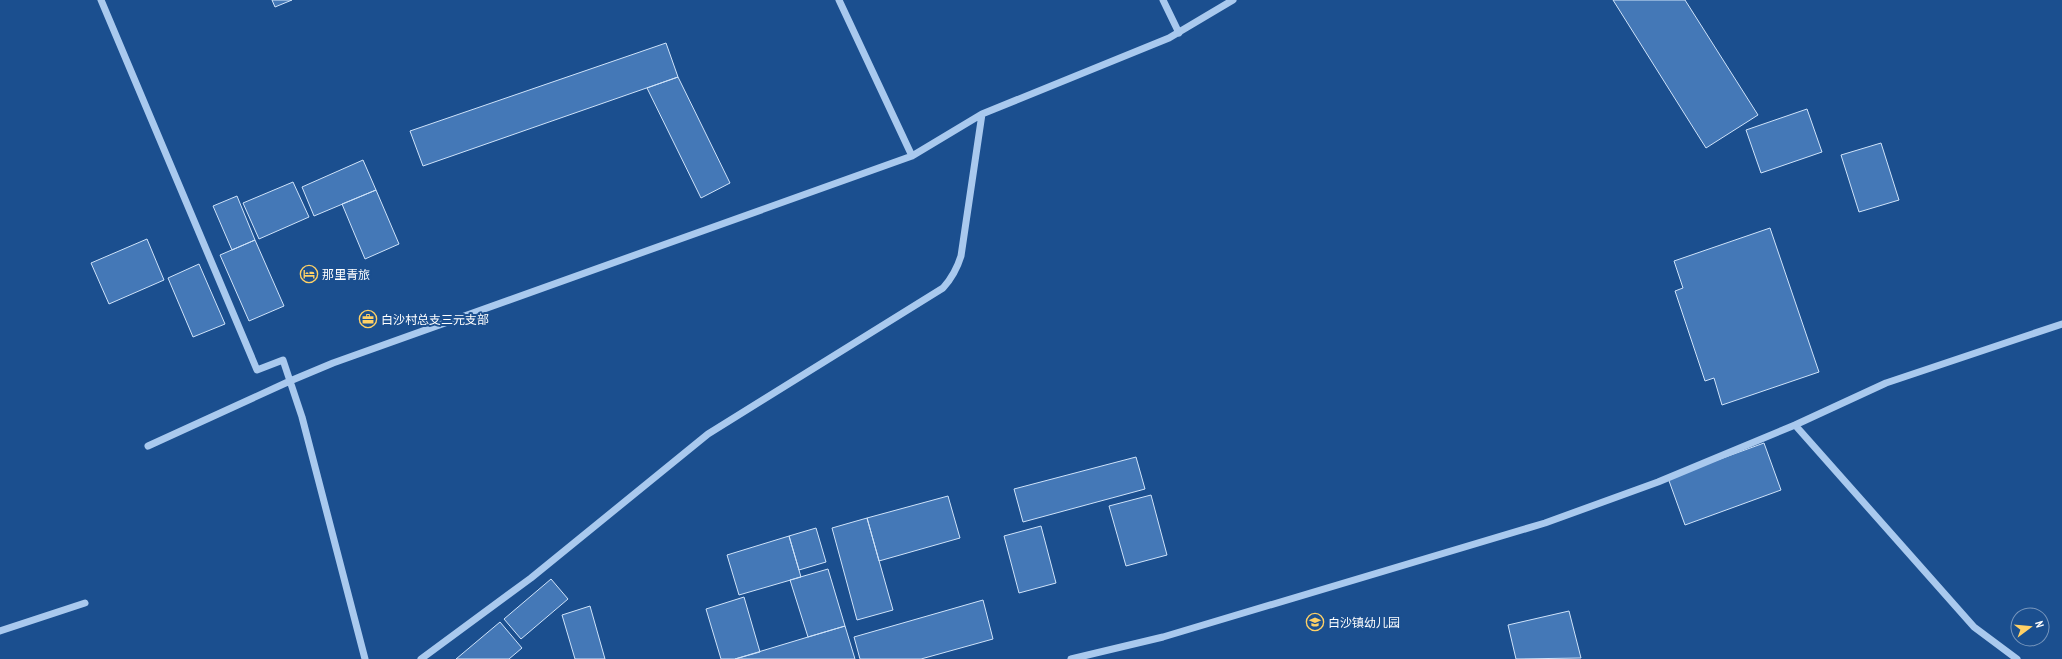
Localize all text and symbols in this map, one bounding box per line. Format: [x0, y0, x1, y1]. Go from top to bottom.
hotel icon: 那里青旅 [299, 264, 319, 284]
place label: 那里青旅 [322, 267, 370, 282]
office icon: 白沙村总支三元支部 [358, 309, 378, 329]
place label: 白沙村总支三元支部 [381, 312, 489, 327]
north arrow [2010, 607, 2050, 647]
school or university icon: 白沙镇幼儿园 [1305, 612, 1325, 632]
place label: 白沙镇幼儿园 [1328, 615, 1400, 630]
text: N [2032, 619, 2047, 629]

